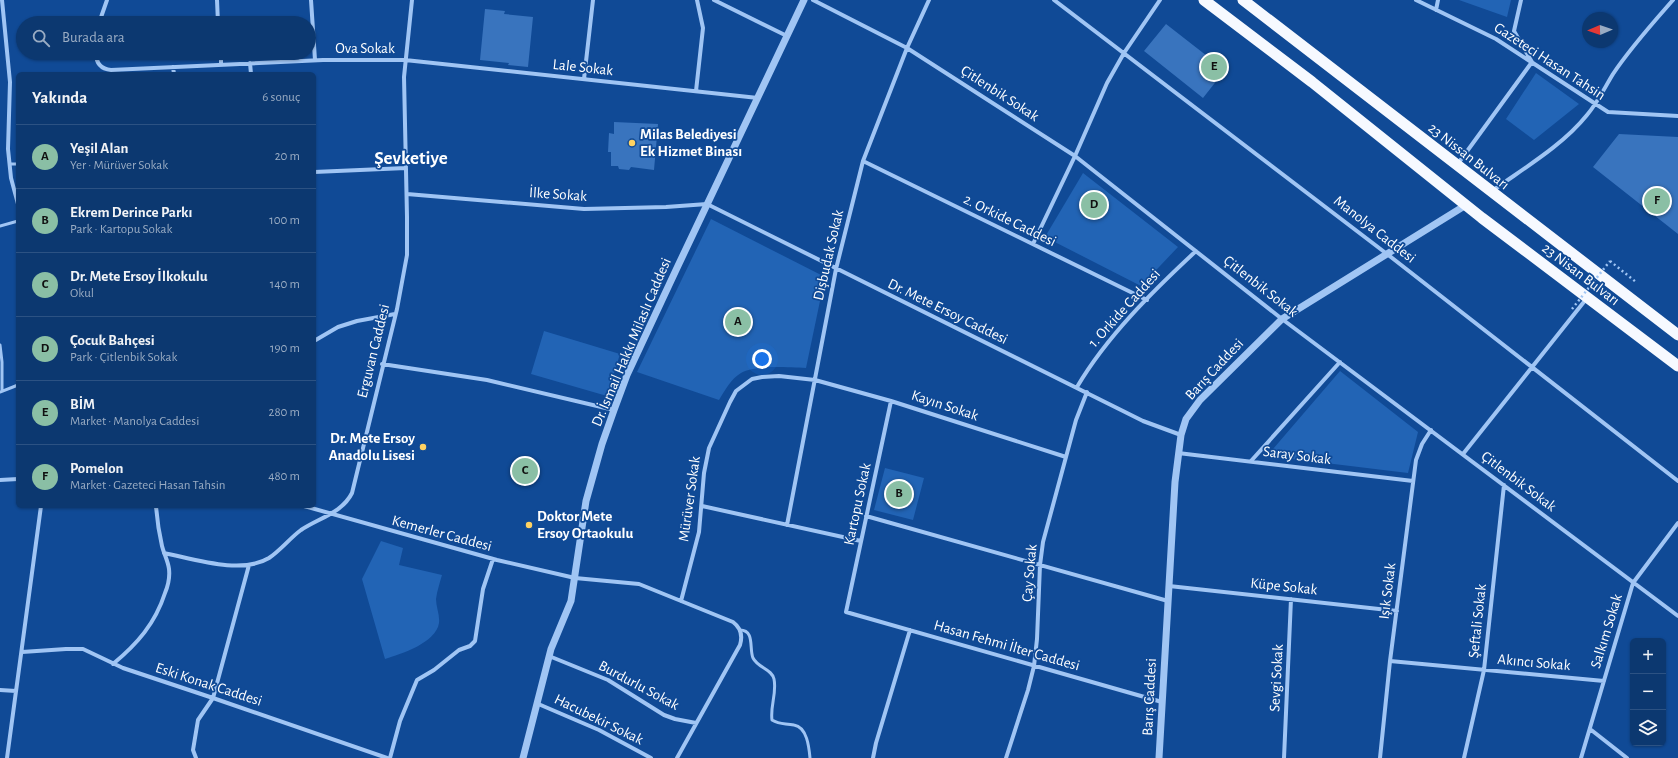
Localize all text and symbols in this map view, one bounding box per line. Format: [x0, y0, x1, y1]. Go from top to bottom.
north arrow [1582, 12, 1618, 48]
search box [16, 16, 316, 60]
street label: Gazeteci Hasan Tahsin [1491, 20, 1608, 103]
icon: search [30, 27, 52, 49]
text: Burada ara [62, 30, 125, 45]
street label: Ova Sokak [335, 41, 395, 56]
pin: E [1201, 52, 1227, 82]
street label: Lale Sokak [552, 57, 614, 78]
street label: Çitlenbik Sokak [958, 63, 1042, 124]
text: Yakında [32, 89, 88, 106]
text: 6 sonuç [262, 91, 300, 104]
street label: 23 Nissan Bulvarı [1425, 120, 1512, 193]
place label: Milas Belediyesi Ek Hizmet Binası [640, 127, 742, 159]
marker: Milas Belediyesi Ek Hizmet Binası [627, 138, 637, 148]
text: Yeşil Alan [70, 141, 128, 156]
district label: Şevketiye [374, 149, 448, 168]
text: A [41, 150, 49, 163]
text: 20 m [275, 150, 300, 163]
text: Yer · Mürüver Sokak [70, 159, 168, 172]
street label: İlke Sokak [528, 183, 588, 204]
pin: F [1644, 186, 1670, 216]
pin: D [1081, 190, 1107, 220]
street label: 2. Orkide Caddesi [961, 192, 1059, 249]
street label: Manolya Caddesi [1331, 193, 1418, 266]
text: Ekrem Derince Parkı [70, 205, 192, 220]
street label: Dişbudak Sokak [811, 208, 846, 302]
text: B [41, 214, 49, 227]
text: 100 m [269, 214, 300, 227]
text: Park · Kartopu Sokak [70, 223, 172, 236]
street label: 23 Nisan Bulvarı [1539, 241, 1622, 308]
street label: Çitlenbik Sokak [1221, 253, 1301, 320]
street label: Dr. İsmail Hakkı Milaslı Caddesi [587, 255, 674, 429]
street label: 1. Orkide Caddesi [1086, 266, 1163, 350]
text: Dr. Mete Ersoy İlkokulu [70, 269, 208, 284]
street label: Dr. Mete Ersoy Caddesi [885, 276, 1010, 347]
text: C [42, 278, 48, 291]
text: 140 m [270, 278, 300, 291]
text: Okul [70, 287, 94, 300]
street label: Erguvan Caddesi [355, 303, 392, 400]
pin: A [725, 307, 751, 337]
text: Çocuk Bahçesi [70, 333, 155, 348]
street label: Barış Caddesi [1182, 336, 1246, 403]
text: D [41, 342, 49, 355]
text: 190 m [270, 342, 300, 355]
your location [752, 349, 772, 369]
text: Park · Çitlenbik Sokak [70, 351, 177, 364]
street label: Kayın Sokak [909, 388, 980, 423]
text: BİM [70, 397, 95, 412]
text: E [42, 406, 48, 419]
text: 280 m [269, 406, 300, 419]
text: Market · Manolya Caddesi [70, 415, 199, 428]
place label: Dr. Mete Ersoy Anadolu Lisesi [329, 431, 415, 463]
marker: Dr. Mete Ersoy Anadolu Lisesi [418, 442, 428, 452]
street label: Saray Sokak [1262, 444, 1332, 467]
street label: Çitlenbik Sokak [1478, 448, 1559, 514]
street label: Mürüver Sokak [676, 455, 703, 543]
pin: C [512, 456, 538, 486]
text: Pomelon [70, 461, 123, 476]
street label: Kartopu Sokak [841, 461, 874, 547]
text: F [42, 470, 48, 483]
text: 480 m [268, 470, 300, 483]
text: Market · Gazeteci Hasan Tahsin [70, 479, 226, 492]
pin: B [886, 479, 912, 509]
place label: Doktor Mete Ersoy Ortaokulu [537, 509, 633, 541]
street label: Kemerler Caddesi [390, 513, 493, 554]
marker: Doktor Mete Ersoy Ortaokulu [524, 520, 534, 530]
street label: Çay Sokak [1020, 543, 1040, 603]
street label: Işık Sokak [1377, 562, 1398, 620]
street label: Küpe Sokak [1250, 576, 1318, 597]
street label: Şeftali Sokak [1466, 583, 1489, 659]
street label: Salkım Sokak [1588, 592, 1625, 670]
street label: Hasan Fehmi İlter Caddesi [932, 616, 1082, 673]
map controls [1630, 638, 1666, 746]
button: + [1630, 638, 1666, 674]
street label: Sevgi Sokak [1267, 644, 1286, 712]
street label: Akıncı Sokak [1497, 652, 1571, 673]
street label: Burdurlu Sokak [596, 658, 682, 713]
street label: Barış Caddesi [1140, 658, 1159, 736]
street label: Eski Konak Caddesi [154, 660, 264, 709]
button: − [1630, 674, 1666, 710]
street label: Hacubekir Sokak [552, 691, 646, 748]
button: layers [1630, 710, 1666, 746]

